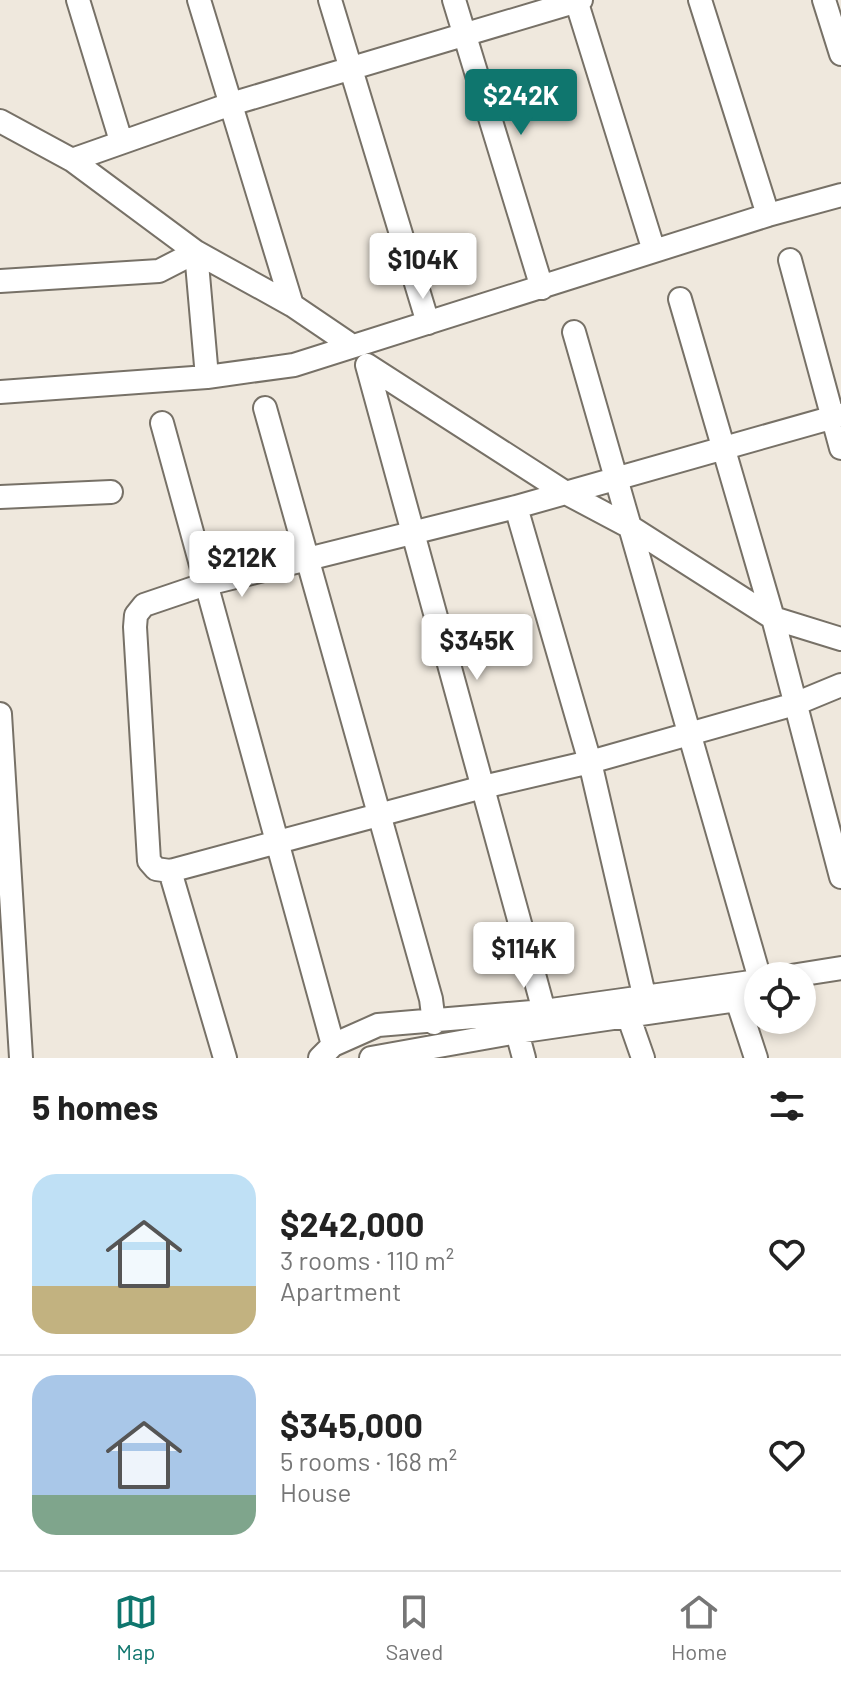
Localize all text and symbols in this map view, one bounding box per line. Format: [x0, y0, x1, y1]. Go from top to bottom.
pin: $242K [465, 69, 577, 137]
text: $242K [483, 79, 559, 110]
pin: $104K [367, 233, 479, 301]
text: $104K [388, 243, 458, 274]
pin: $212K [186, 531, 298, 599]
text: $212K [207, 541, 277, 572]
pin: $345K [421, 614, 533, 682]
text: $345K [440, 624, 514, 655]
pin: $114K [468, 922, 580, 990]
text: $114K [491, 932, 557, 963]
map controls [744, 962, 816, 1034]
button: locate [744, 962, 816, 1034]
icon: filters [765, 1084, 809, 1128]
text: 5 homes [32, 1086, 158, 1127]
text: $242,000 [280, 1203, 424, 1244]
icon: home [96, 1206, 192, 1302]
icon: heart [765, 1232, 809, 1276]
text: 3 rooms · 110 m² [280, 1244, 454, 1275]
text: Apartment [280, 1275, 401, 1306]
text: $345,000 [280, 1404, 423, 1445]
icon: home [96, 1407, 192, 1503]
icon: heart [765, 1433, 809, 1477]
text: 5 rooms · 168 m² [280, 1445, 457, 1476]
text: House [280, 1476, 351, 1507]
tab: Map [114, 1590, 158, 1664]
tab: Saved [386, 1590, 443, 1664]
tab: Home [671, 1590, 727, 1664]

